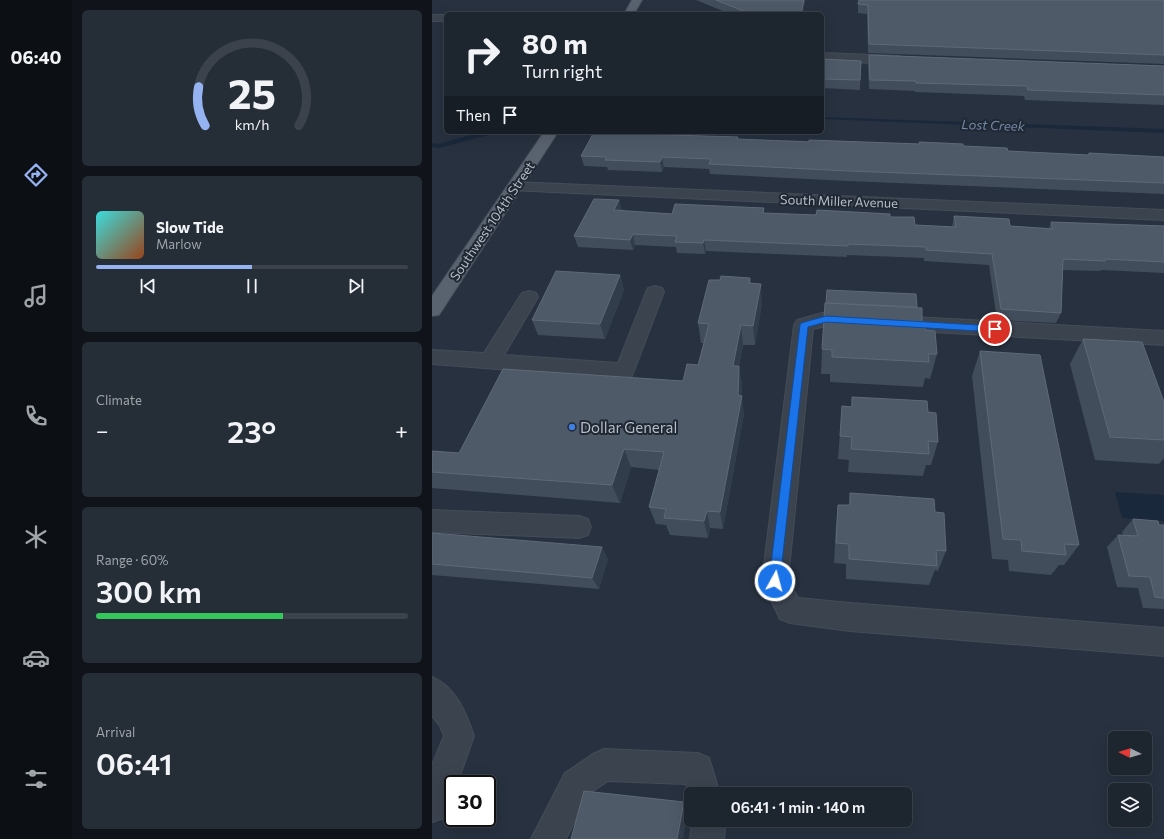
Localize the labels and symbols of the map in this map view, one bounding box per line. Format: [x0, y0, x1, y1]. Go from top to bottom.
water label: Lost Creek [961, 116, 1026, 134]
street label: Southwest 104th Street [446, 159, 538, 283]
street label: South Miller Avenue [780, 191, 898, 211]
pin [978, 312, 1012, 346]
place label: Dollar General [580, 418, 677, 436]
marker: Dollar General [567, 422, 577, 432]
position arrow [754, 560, 796, 602]
north arrow [1108, 731, 1152, 775]
speed limit sign: 30 [444, 775, 496, 827]

